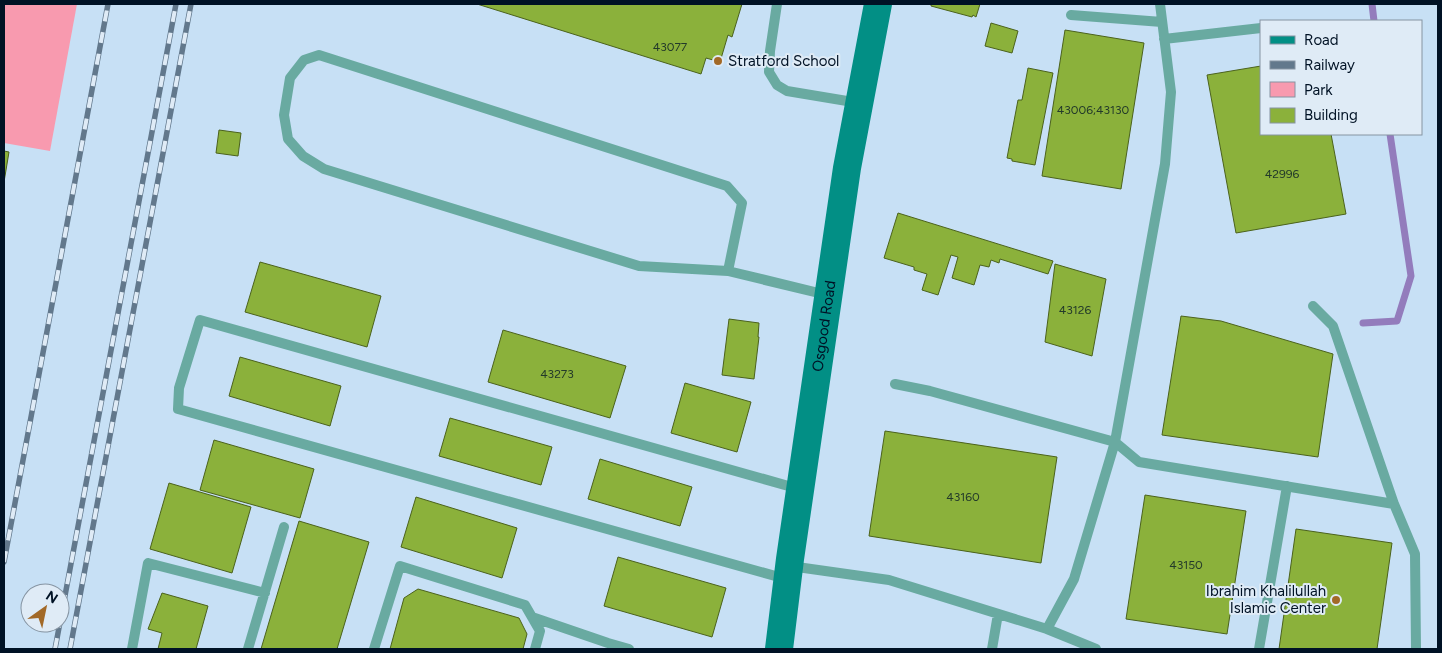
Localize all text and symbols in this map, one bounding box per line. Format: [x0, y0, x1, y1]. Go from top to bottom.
legend [1260, 20, 1422, 135]
text: Road [1304, 31, 1339, 49]
house number: 43077 [653, 40, 688, 54]
place label: Stratford School [728, 52, 839, 70]
marker: Stratford School [712, 55, 724, 67]
text: Railway [1304, 56, 1355, 74]
text: Park [1304, 81, 1333, 99]
house number: 43006;43130 [1057, 103, 1130, 117]
text: Building [1304, 106, 1358, 124]
house number: 42996 [1265, 167, 1299, 181]
street label: Osgood Road [808, 279, 839, 373]
house number: 43126 [1059, 303, 1091, 317]
house number: 43273 [540, 367, 574, 381]
house number: 43160 [946, 490, 980, 504]
house number: 43150 [1169, 558, 1203, 572]
place label: Ibrahim Khalilullah Islamic Center [1206, 582, 1326, 617]
north arrow [20, 583, 70, 633]
text: N [43, 587, 61, 608]
marker: Ibrahim Khalilullah Islamic Center [1330, 594, 1342, 606]

